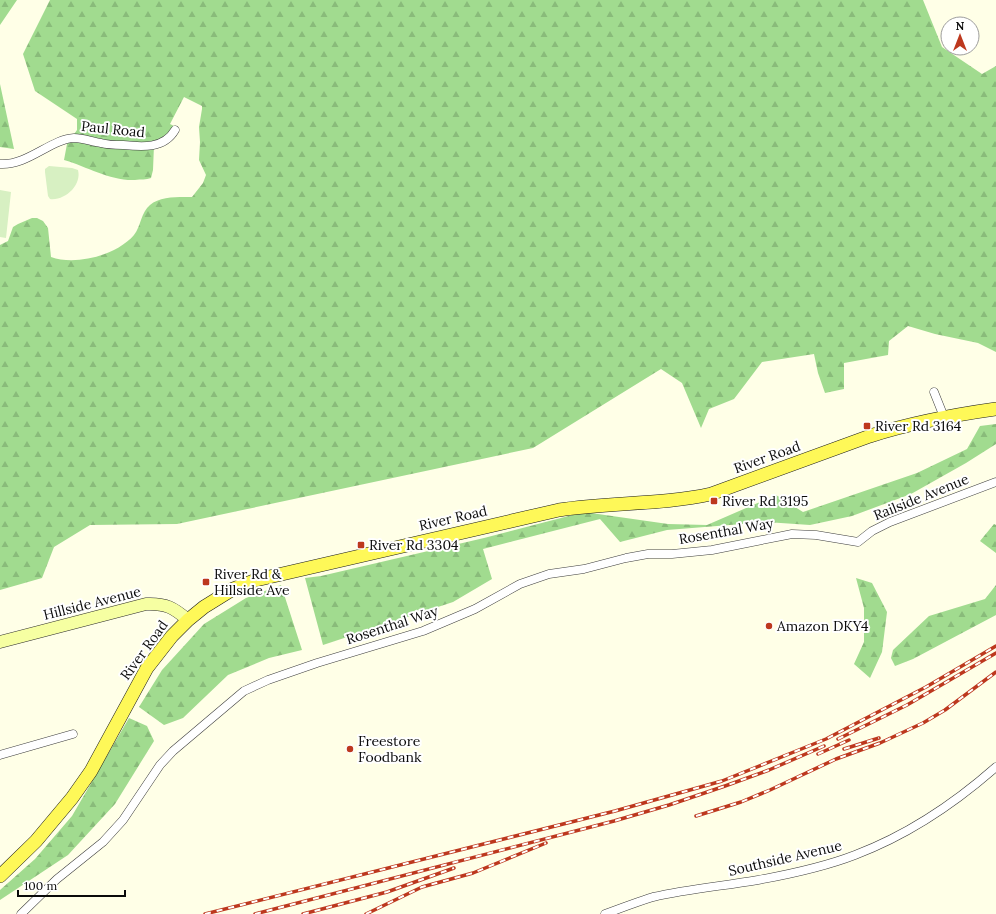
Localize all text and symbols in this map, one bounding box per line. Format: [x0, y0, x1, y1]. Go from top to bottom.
north arrow [940, 16, 980, 56]
text: N [956, 19, 965, 33]
street label: Paul Road [80, 117, 146, 141]
place label: River Rd 3164 [875, 417, 962, 435]
marker: River Rd 3164 [862, 421, 872, 431]
street label: River Road [731, 437, 803, 477]
street label: Railside Avenue [871, 470, 972, 524]
place label: River Rd 3195 [722, 492, 808, 510]
marker: River Rd 3195 [709, 496, 719, 506]
street label: River Road [417, 501, 489, 535]
street label: Rosenthal Way [677, 514, 775, 548]
place label: River Rd 3304 [369, 536, 459, 554]
marker: River Rd 3304 [356, 540, 366, 550]
place label: River Rd & Hillside Ave [214, 565, 290, 599]
marker: River Rd & Hillside Ave [201, 577, 211, 587]
street label: Hillside Avenue [41, 582, 143, 624]
street label: Rosenthal Way [344, 601, 441, 648]
street label: River Road [116, 617, 172, 683]
place label: Amazon DKY4 [776, 617, 869, 635]
marker: Amazon DKY4 [764, 621, 774, 631]
place label: Freestore Foodbank [358, 732, 422, 766]
marker: Freestore Foodbank [345, 744, 355, 754]
street label: Southside Avenue [727, 836, 844, 880]
scale bar [18, 872, 125, 898]
text: 100 m [24, 878, 57, 893]

